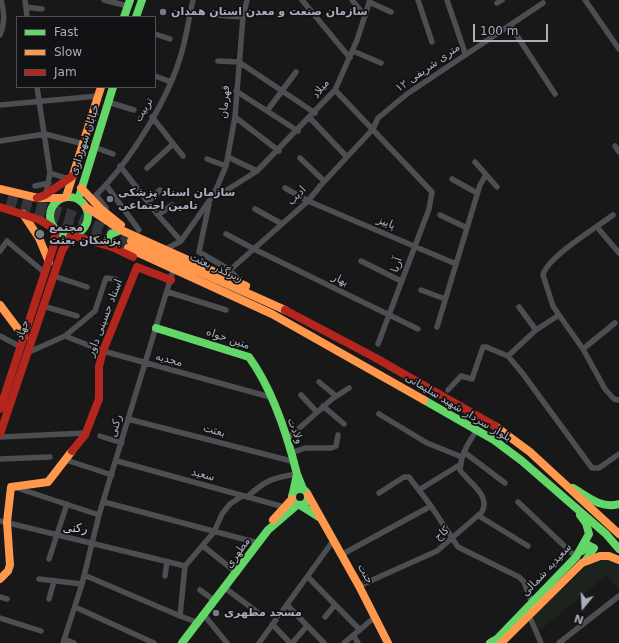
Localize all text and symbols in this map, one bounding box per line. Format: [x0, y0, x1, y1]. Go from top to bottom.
place label: سازمان صنعت و معدن استان همدان [171, 5, 367, 19]
marker: سازمان صنعت و معدن استان همدان [158, 7, 168, 17]
legend [16, 16, 156, 88]
scale bar [475, 16, 550, 42]
text: 100 m [480, 24, 518, 38]
text: Fast [54, 25, 78, 39]
street label: ۱۲ متری شریفی [393, 41, 463, 95]
text: Slow [54, 45, 82, 59]
text: Jam [54, 65, 77, 79]
street label: میلاد [309, 77, 333, 101]
street label: قهرمان [217, 85, 233, 119]
street label: تربیت [132, 95, 156, 125]
street label: خیابان شهرداری [67, 103, 103, 177]
street label: ادیب [285, 184, 309, 208]
place label: سازمان اسناد پزشکی تامین اجتماعی [118, 186, 235, 212]
marker: سازمان اسناد پزشکی تامین اجتماعی [105, 194, 115, 204]
street label: پاییز [375, 213, 397, 233]
place label: مجتمع پزشکان بعثت [49, 221, 121, 247]
marker: مجتمع پزشکان بعثت [34, 228, 46, 240]
street label: زیرگذر بعثت [187, 250, 245, 286]
street label: آریا [388, 256, 406, 274]
street label: بهار [330, 270, 350, 290]
street label: استاد حسینی داور [84, 277, 126, 359]
street label: جهاد [13, 318, 33, 342]
street label: متین خواه [204, 325, 252, 353]
street label: مجدیه [154, 350, 184, 370]
street label: بلوار سردار شهید سلیمانی [403, 371, 513, 445]
street label: رکنی [107, 413, 125, 439]
street label: ولادت [284, 416, 306, 446]
street label: بعثت [201, 422, 227, 440]
street label: سعید [190, 466, 216, 484]
district label: رکنی [62, 522, 88, 536]
street label: کاج [432, 524, 452, 544]
street label: مطهری [222, 535, 254, 571]
street label: سعیدیه شمالی [519, 541, 575, 599]
street label: جنت [354, 562, 376, 586]
north arrow [563, 587, 603, 627]
place label: مسجد مطهری [224, 606, 302, 620]
marker: مسجد مطهری [211, 608, 221, 618]
text: N [573, 611, 586, 626]

